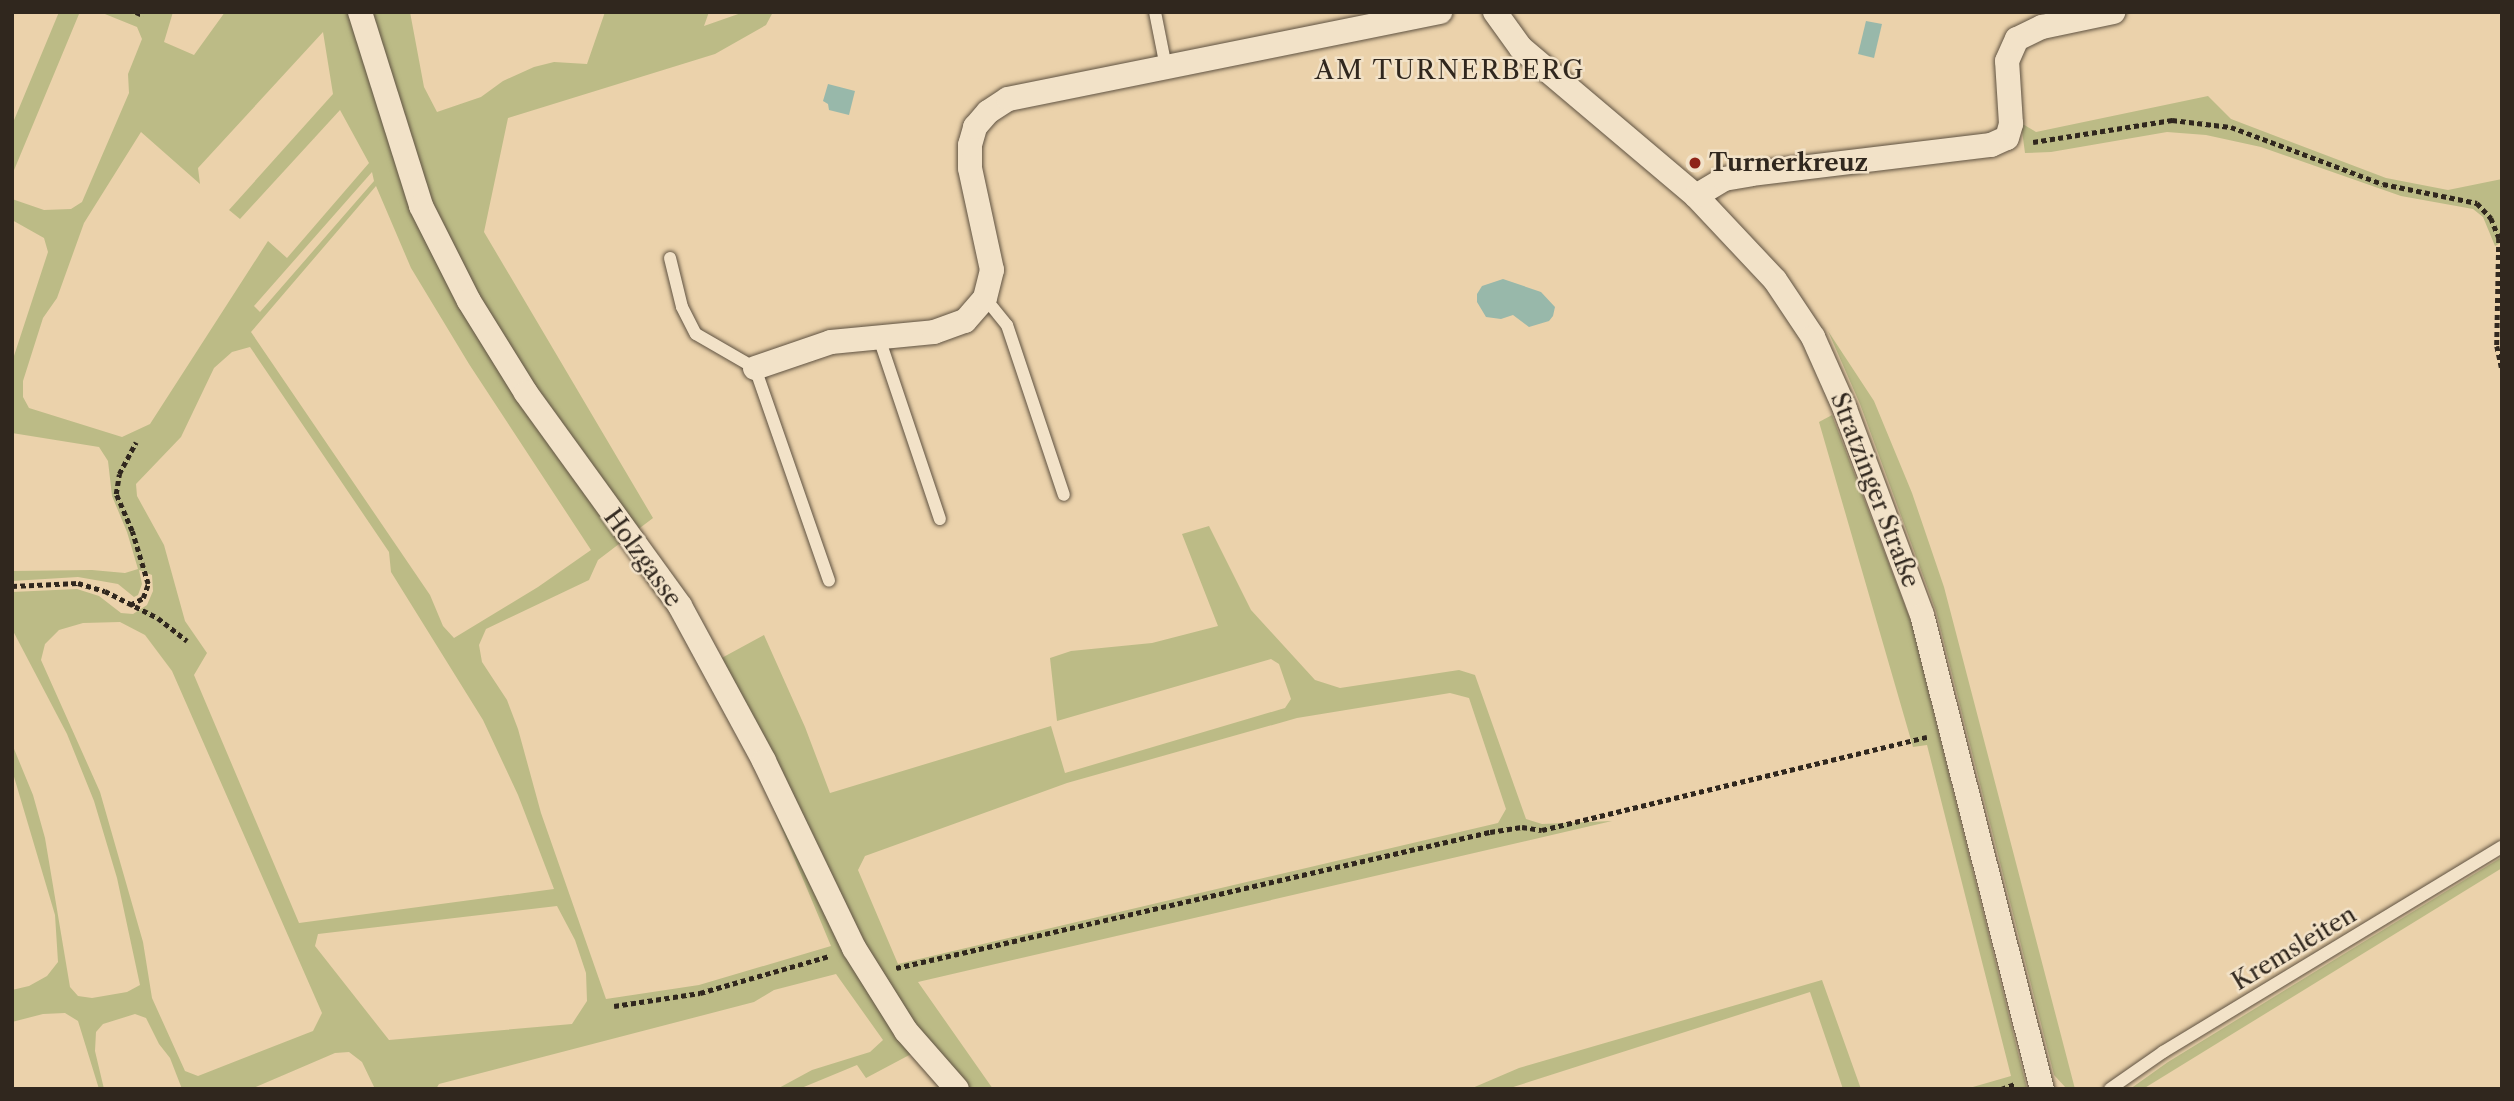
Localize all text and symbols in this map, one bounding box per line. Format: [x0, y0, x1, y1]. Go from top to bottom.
district label: AM TURNERBERG [1316, 55, 1584, 87]
place label: Turnerkreuz [1709, 149, 1868, 177]
marker: Turnerkreuz [1687, 155, 1703, 171]
street label: Stratzinger Straße [1824, 388, 1926, 592]
street label: Holzgasse [598, 504, 688, 612]
street label: Kremsleiten [2227, 900, 2361, 996]

